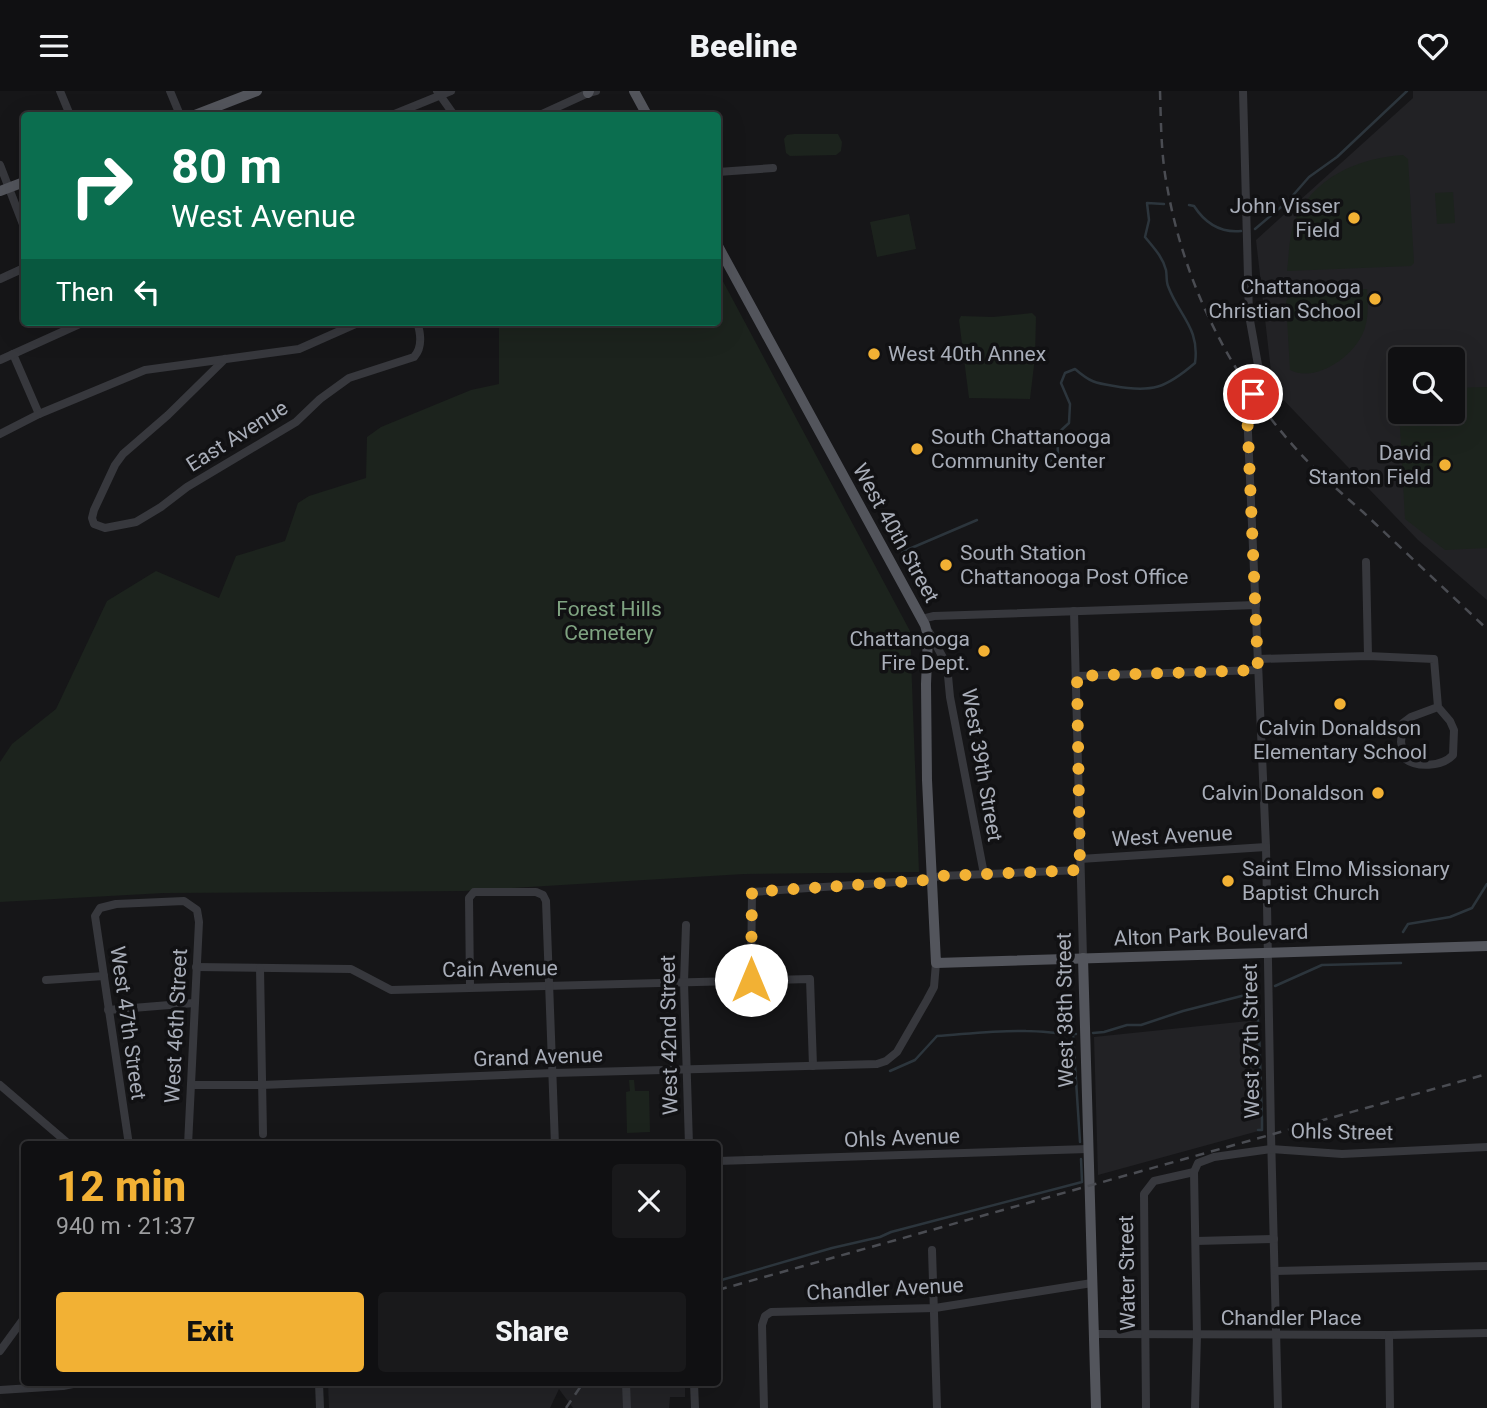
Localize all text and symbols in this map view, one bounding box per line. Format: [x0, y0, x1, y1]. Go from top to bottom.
icon: menu [35, 27, 73, 65]
text: Beeline [690, 27, 797, 65]
icon: heart [1414, 27, 1452, 65]
text: 80 m [171, 138, 282, 195]
icon: right [56, 140, 147, 231]
place label: John Visser Field [1230, 194, 1340, 242]
text: West Avenue [171, 197, 355, 235]
marker: John Visser Field [1346, 210, 1362, 226]
icon: left [128, 273, 166, 311]
place label: Chattanooga Christian School [1208, 275, 1361, 323]
text: Then [56, 277, 114, 307]
marker: Chattanooga Christian School [1367, 291, 1383, 307]
place label: West 40th Annex [888, 342, 1046, 366]
marker: West 40th Annex [866, 346, 882, 362]
map controls [1388, 347, 1465, 424]
button: search [1388, 347, 1465, 424]
pin [1223, 364, 1283, 424]
icon: arrive [1234, 375, 1272, 413]
street label: East Avenue [182, 395, 292, 477]
place label: South Chattanooga Community Center [931, 425, 1111, 473]
marker: South Chattanooga Community Center [909, 441, 925, 457]
place label: David Stanton Field [1308, 441, 1431, 489]
marker: David Stanton Field [1437, 457, 1453, 473]
street label: West 40th Street [848, 459, 944, 607]
place label: South Station Chattanooga Post Office [960, 541, 1188, 589]
marker: South Station Chattanooga Post Office [938, 557, 954, 573]
park label: Forest Hills Cemetery [556, 597, 662, 645]
place label: Chattanooga Fire Dept. [849, 627, 970, 675]
marker: Chattanooga Fire Dept. [976, 643, 992, 659]
street label: West 39th Street [957, 687, 1007, 844]
marker: Calvin Donaldson Elementary School [1332, 696, 1348, 712]
place label: Calvin Donaldson Elementary School [1253, 716, 1427, 764]
place label: Calvin Donaldson [1202, 781, 1364, 805]
marker: Calvin Donaldson [1370, 785, 1386, 801]
street label: West Avenue [1111, 821, 1233, 851]
place label: Saint Elmo Missionary Baptist Church [1242, 857, 1450, 905]
marker: Saint Elmo Missionary Baptist Church [1220, 873, 1236, 889]
street label: Alton Park Boulevard [1113, 920, 1309, 950]
street label: West 38th Street [1052, 932, 1078, 1088]
position arrow [714, 943, 788, 1017]
street label: West 47th Street [105, 945, 151, 1102]
street label: West 46th Street [160, 948, 192, 1104]
street label: West 42nd Street [656, 955, 682, 1115]
street label: Cain Avenue [442, 956, 558, 982]
street label: West 37th Street [1238, 963, 1264, 1119]
street label: Grand Avenue [473, 1043, 603, 1071]
street label: Ohls Street [1291, 1119, 1394, 1145]
street label: Ohls Avenue [844, 1124, 960, 1152]
text: 12 min [56, 1162, 186, 1211]
button: close [612, 1164, 686, 1238]
text: 940 m · 21:37 [56, 1213, 195, 1240]
street label: Water Street [1114, 1215, 1140, 1331]
street label: Chandler Avenue [806, 1273, 964, 1305]
button: Exit [56, 1292, 364, 1372]
button: Share [378, 1292, 686, 1372]
street label: Chandler Place [1221, 1306, 1361, 1330]

